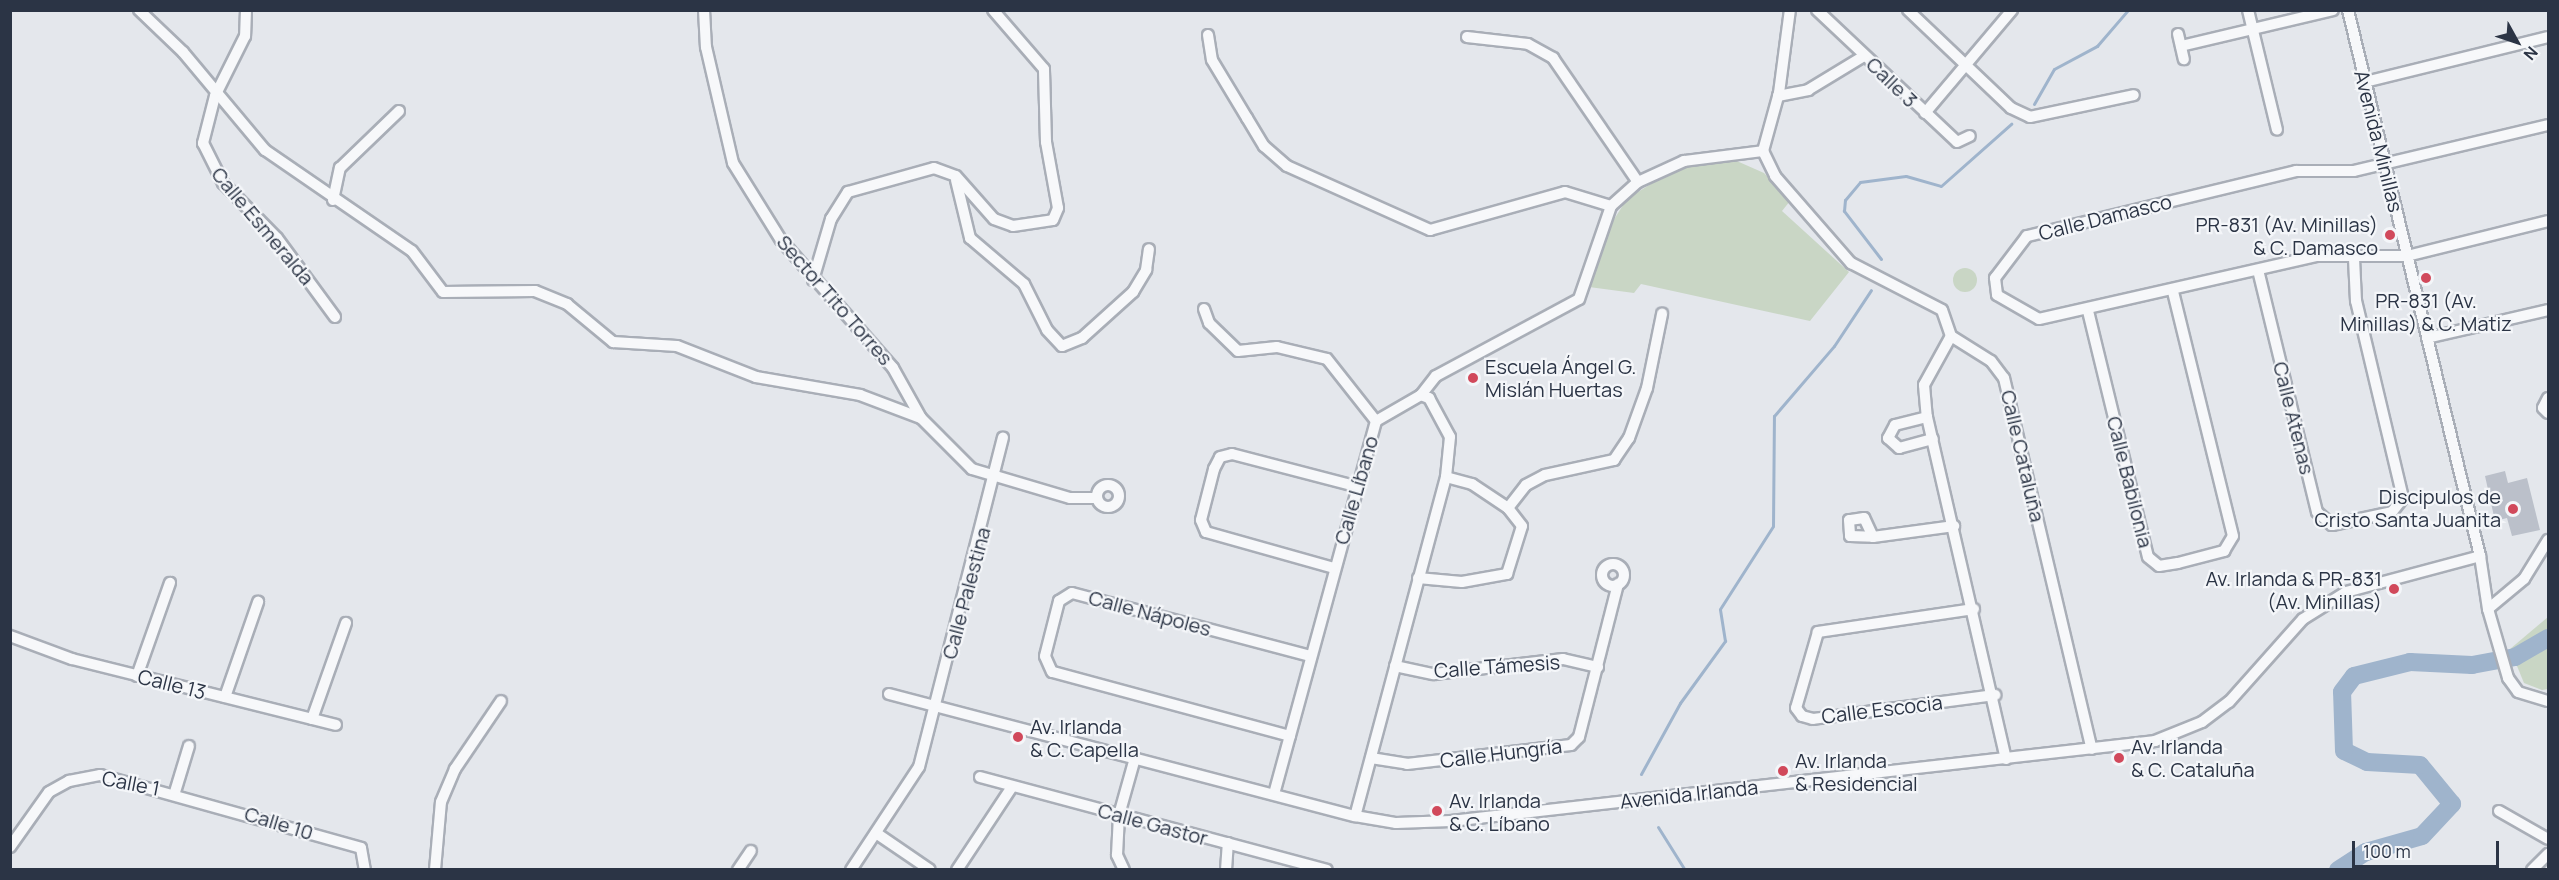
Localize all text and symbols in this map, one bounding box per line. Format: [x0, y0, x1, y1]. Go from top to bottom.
north arrow [2487, 12, 2547, 72]
text: N [2519, 42, 2543, 65]
street label: Calle 3 [1862, 52, 1922, 112]
street label: Avenida Minillas [2350, 68, 2408, 214]
street label: Calle Esmeralda [207, 162, 319, 290]
street label: Calle Damasco [2036, 189, 2174, 245]
place label: PR-831 (Av. Minillas) & C. Damasco [2195, 212, 2378, 259]
marker: PR-831 (Av. Minillas) & C. Damasco [2383, 228, 2397, 242]
street label: Sector Tito Torres [772, 230, 898, 370]
marker: PR-831 (Av. Minillas) & C. Matiz [2419, 271, 2433, 285]
place label: PR-831 (Av. Minillas) & C. Matiz [2340, 288, 2512, 335]
place label: Escuela Ángel G. Mislán Huertas [1485, 354, 1636, 401]
street label: Calle Atenas [2268, 359, 2320, 477]
marker: Escuela Ángel G. Mislán Huertas [1466, 371, 1480, 385]
street label: Calle Cataluña [1996, 388, 2050, 524]
street label: Calle Babilonia [2102, 414, 2158, 550]
street label: Calle Líbano [1329, 433, 1383, 547]
place label: Discipulos de Cristo Santa Juanita [2315, 485, 2501, 532]
marker: Discipulos de Cristo Santa Juanita [2506, 502, 2520, 516]
street label: Calle Palestina [937, 524, 995, 662]
place label: Av. Irlanda & PR-831 (Av. Minillas) [2205, 566, 2382, 613]
marker: Av. Irlanda & PR-831 (Av. Minillas) [2387, 582, 2401, 596]
street label: Calle Nápoles [1086, 585, 1214, 641]
street label: Calle Támesis [1433, 650, 1561, 682]
street label: Calle 13 [135, 664, 209, 704]
street label: Calle Escocia [1820, 690, 1944, 728]
place label: Av. Irlanda & C. Capella [1030, 714, 1139, 761]
marker: Av. Irlanda & C. Capella [1011, 730, 1025, 744]
street label: Calle Hungría [1439, 734, 1563, 772]
place label: Av. Irlanda & C. Cataluña [2131, 734, 2254, 781]
place label: Av. Irlanda & Residencial [1795, 748, 1918, 795]
marker: Av. Irlanda & C. Cataluña [2112, 751, 2126, 765]
marker: Av. Irlanda & Residencial [1776, 764, 1790, 778]
street label: Calle 1 [100, 766, 162, 800]
street label: Avenida Irlanda [1619, 775, 1759, 813]
place label: Av. Irlanda & C. Líbano [1449, 788, 1550, 835]
street label: Calle Gastor [1095, 798, 1211, 850]
street label: Calle 10 [242, 801, 316, 845]
marker: Av. Irlanda & C. Líbano [1430, 804, 1444, 818]
scale bar [2355, 829, 2502, 867]
text: 100 m [2363, 839, 2411, 863]

